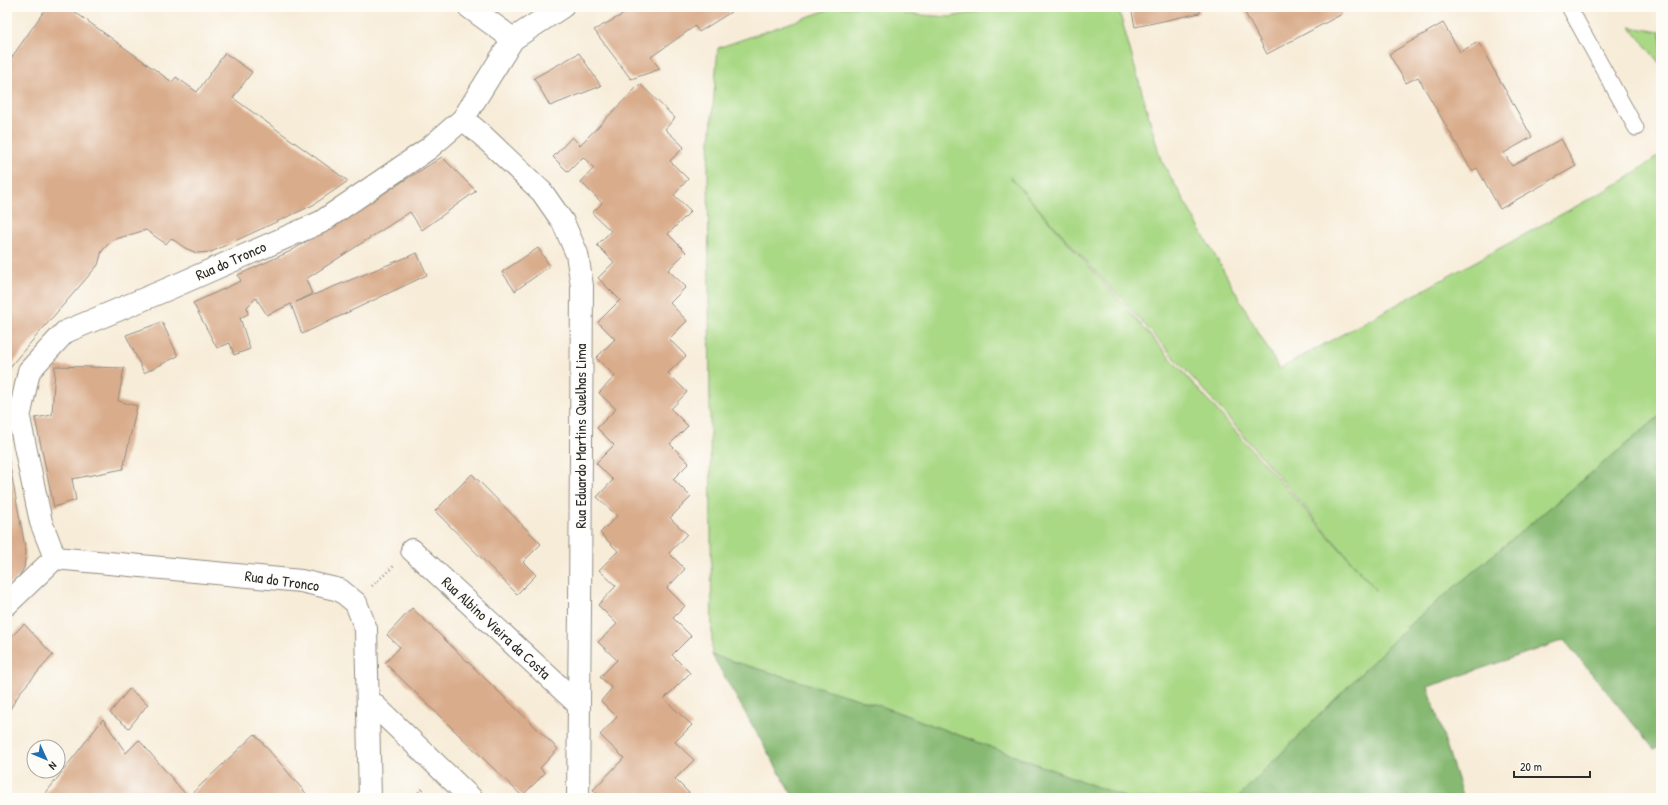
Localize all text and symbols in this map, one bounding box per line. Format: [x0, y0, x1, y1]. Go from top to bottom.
street label: Rua do Tronco [192, 236, 269, 285]
street label: Rua Eduardo Martins Quelhas Lima [570, 343, 591, 528]
street label: Rua do Tronco [243, 565, 321, 596]
street label: Rua Albino Vieira da Costa [437, 572, 555, 684]
north arrow [26, 739, 66, 779]
scale bar [1514, 753, 1590, 779]
text: 20 m [1520, 758, 1542, 775]
text: N [46, 759, 60, 773]

